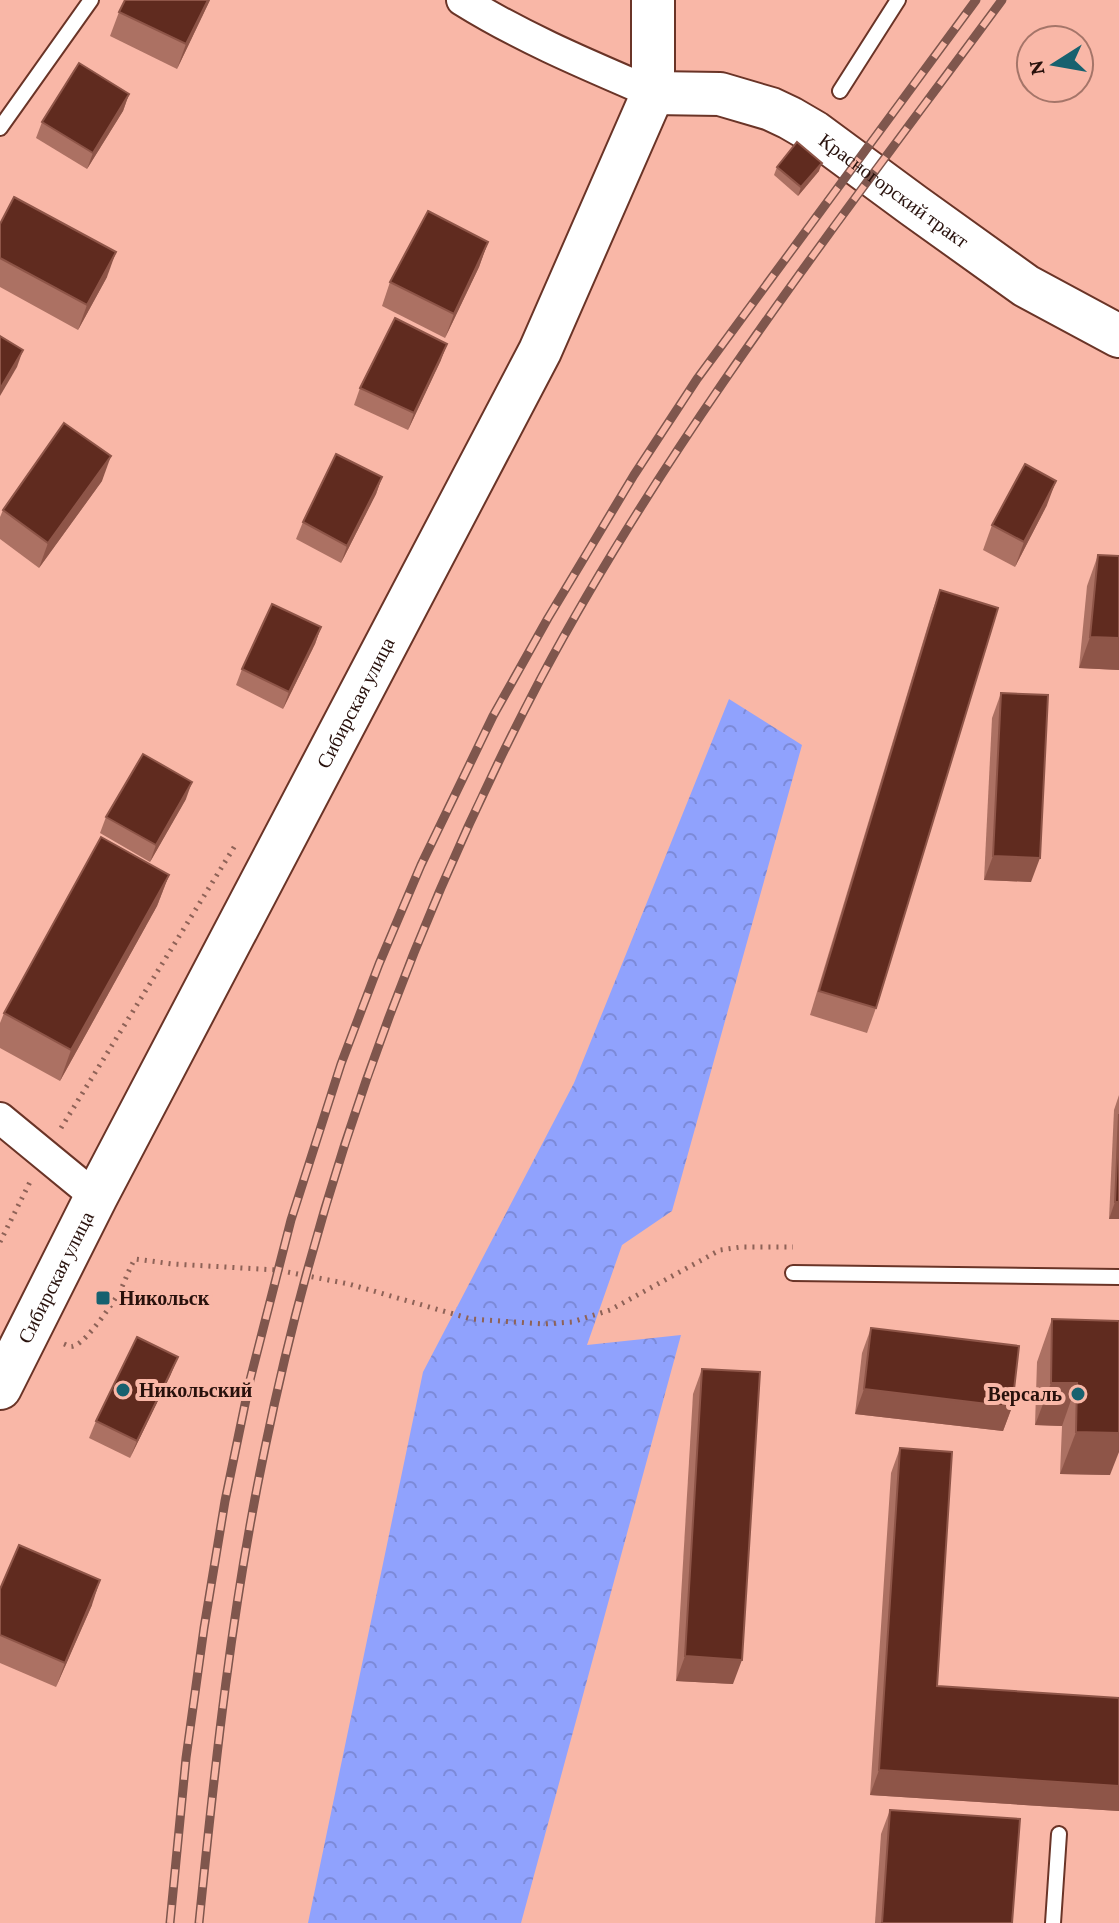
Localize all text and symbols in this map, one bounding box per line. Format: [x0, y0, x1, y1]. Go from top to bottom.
north arrow [1015, 24, 1095, 104]
text: N [1022, 58, 1050, 77]
street label: Красногорский тракт [815, 129, 973, 252]
street label: Сибирская улица [312, 634, 399, 772]
street label: Сибирская улица [13, 1208, 98, 1347]
place label: Никольск [119, 1287, 210, 1309]
marker: Никольск [94, 1289, 112, 1307]
place label: Никольский [139, 1379, 252, 1401]
marker: Никольский [114, 1381, 132, 1399]
place label: Версаль [988, 1383, 1062, 1406]
marker: Версаль [1069, 1385, 1087, 1403]

